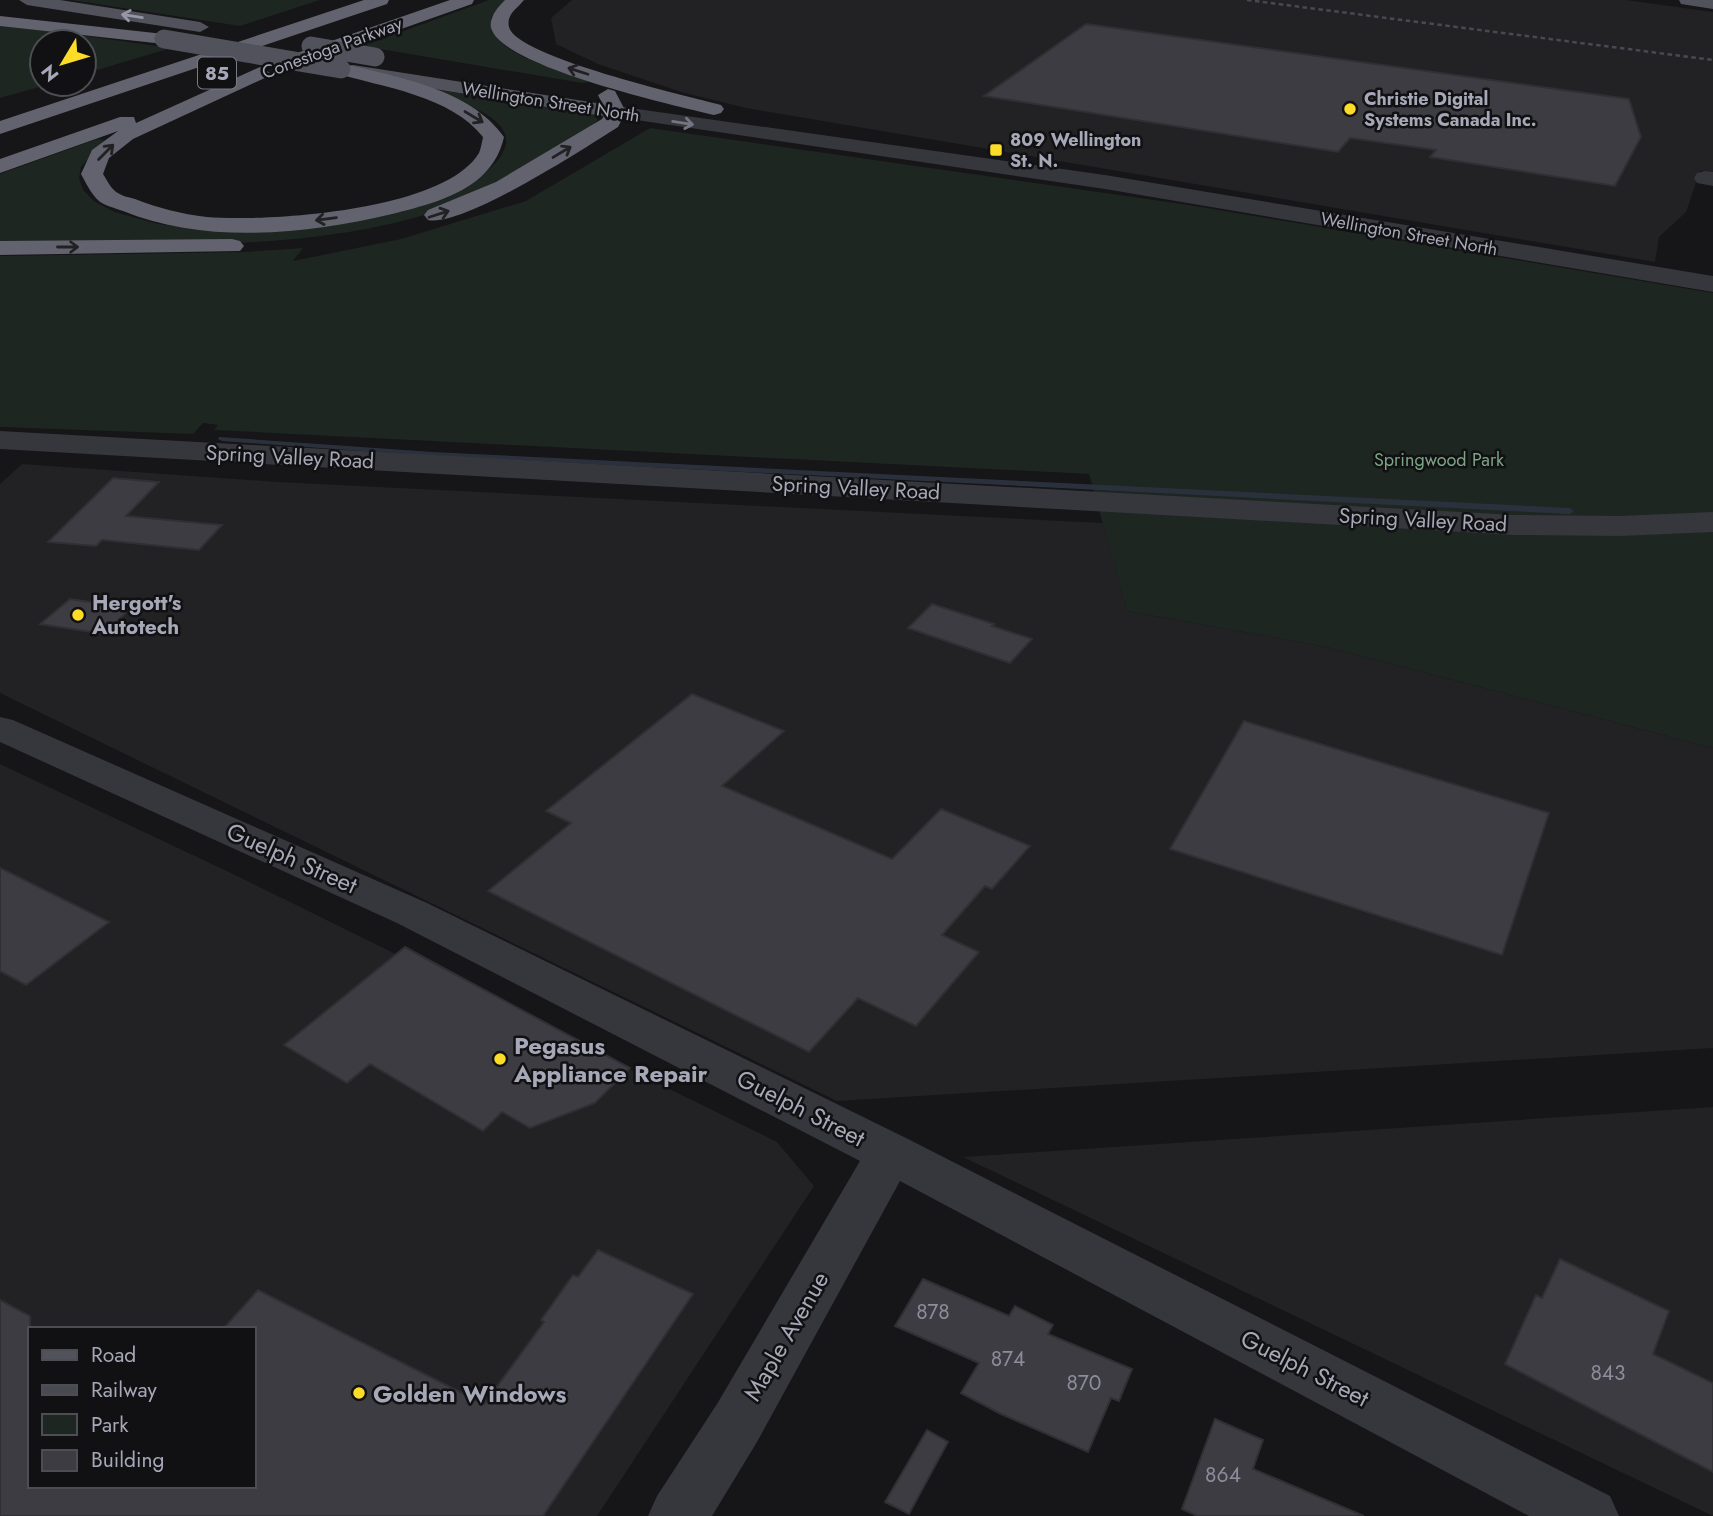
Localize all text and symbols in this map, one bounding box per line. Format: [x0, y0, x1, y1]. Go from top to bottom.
one-way arrow [121, 9, 144, 22]
street label: Conestoga Parkway [258, 11, 406, 85]
north arrow [28, 28, 98, 98]
road number: 85 [198, 58, 236, 88]
text: N [35, 59, 65, 87]
one-way arrow [567, 63, 589, 76]
street label: Wellington Street North [460, 75, 642, 129]
place label: Christie Digital Systems Canada Inc. [1364, 86, 1537, 133]
marker: Christie Digital Systems Canada Inc. [1342, 101, 1358, 117]
one-way arrow [463, 110, 483, 124]
one-way arrow [671, 116, 694, 129]
place label: 809 Wellington St. N. [1010, 127, 1141, 174]
marker: 809 Wellington St. N. [988, 142, 1004, 158]
one-way arrow [97, 144, 114, 161]
one-way arrow [552, 145, 572, 159]
street label: Wellington Street North [1318, 206, 1500, 262]
one-way arrow [428, 207, 450, 219]
one-way arrow [315, 213, 338, 226]
one-way arrow [56, 240, 79, 254]
street label: Spring Valley Road [205, 438, 375, 476]
park label: Springwood Park [1374, 447, 1504, 473]
street label: Spring Valley Road [771, 469, 941, 507]
street label: Spring Valley Road [1338, 501, 1508, 539]
place label: Hergott's Autotech [91, 588, 182, 642]
marker: Hergott's Autotech [70, 607, 86, 623]
street label: Guelph Street [221, 814, 363, 903]
place label: Pegasus Appliance Repair [513, 1028, 708, 1091]
marker: Pegasus Appliance Repair [492, 1051, 508, 1067]
street label: Guelph Street [731, 1061, 871, 1155]
street label: Maple Avenue [735, 1265, 837, 1407]
house number: 878 [916, 1297, 950, 1327]
street label: Guelph Street [1235, 1321, 1375, 1415]
legend [28, 1327, 256, 1488]
text: Road [91, 1340, 136, 1370]
house number: 874 [991, 1344, 1025, 1374]
house number: 843 [1590, 1358, 1626, 1388]
house number: 870 [1067, 1368, 1101, 1398]
text: Railway [91, 1375, 157, 1405]
place label: Golden Windows [373, 1376, 567, 1411]
marker: Golden Windows [351, 1385, 367, 1401]
text: Park [91, 1410, 129, 1440]
text: Building [91, 1445, 164, 1475]
house number: 864 [1205, 1460, 1241, 1490]

